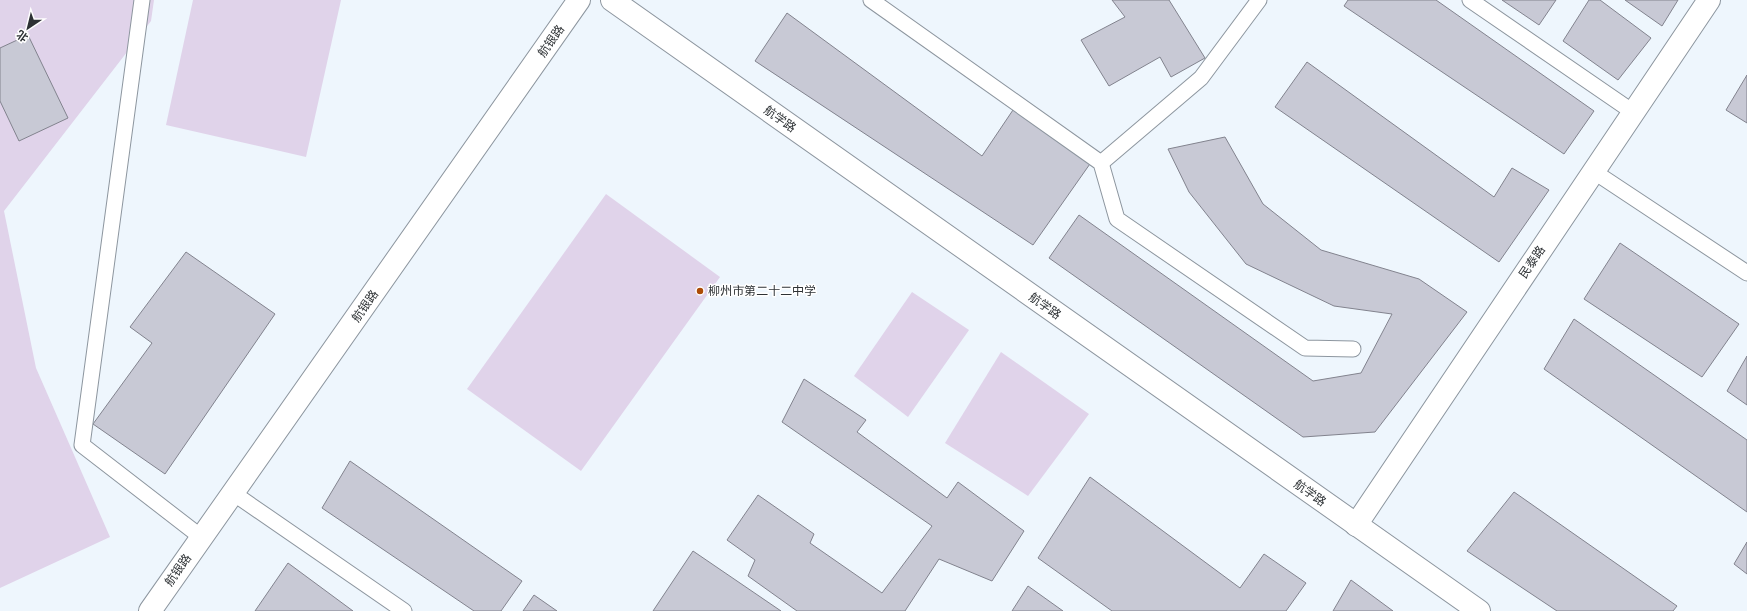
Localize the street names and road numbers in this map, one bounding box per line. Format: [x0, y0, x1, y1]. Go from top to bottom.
street label: 航银路 [533, 21, 569, 61]
street label: 航学路 [760, 101, 800, 137]
street label: 民泰路 [1514, 242, 1550, 282]
street label: 航银路 [347, 286, 383, 326]
street label: 航学路 [1025, 288, 1065, 324]
street label: 航学路 [1290, 475, 1330, 511]
street label: 航银路 [160, 550, 196, 590]

